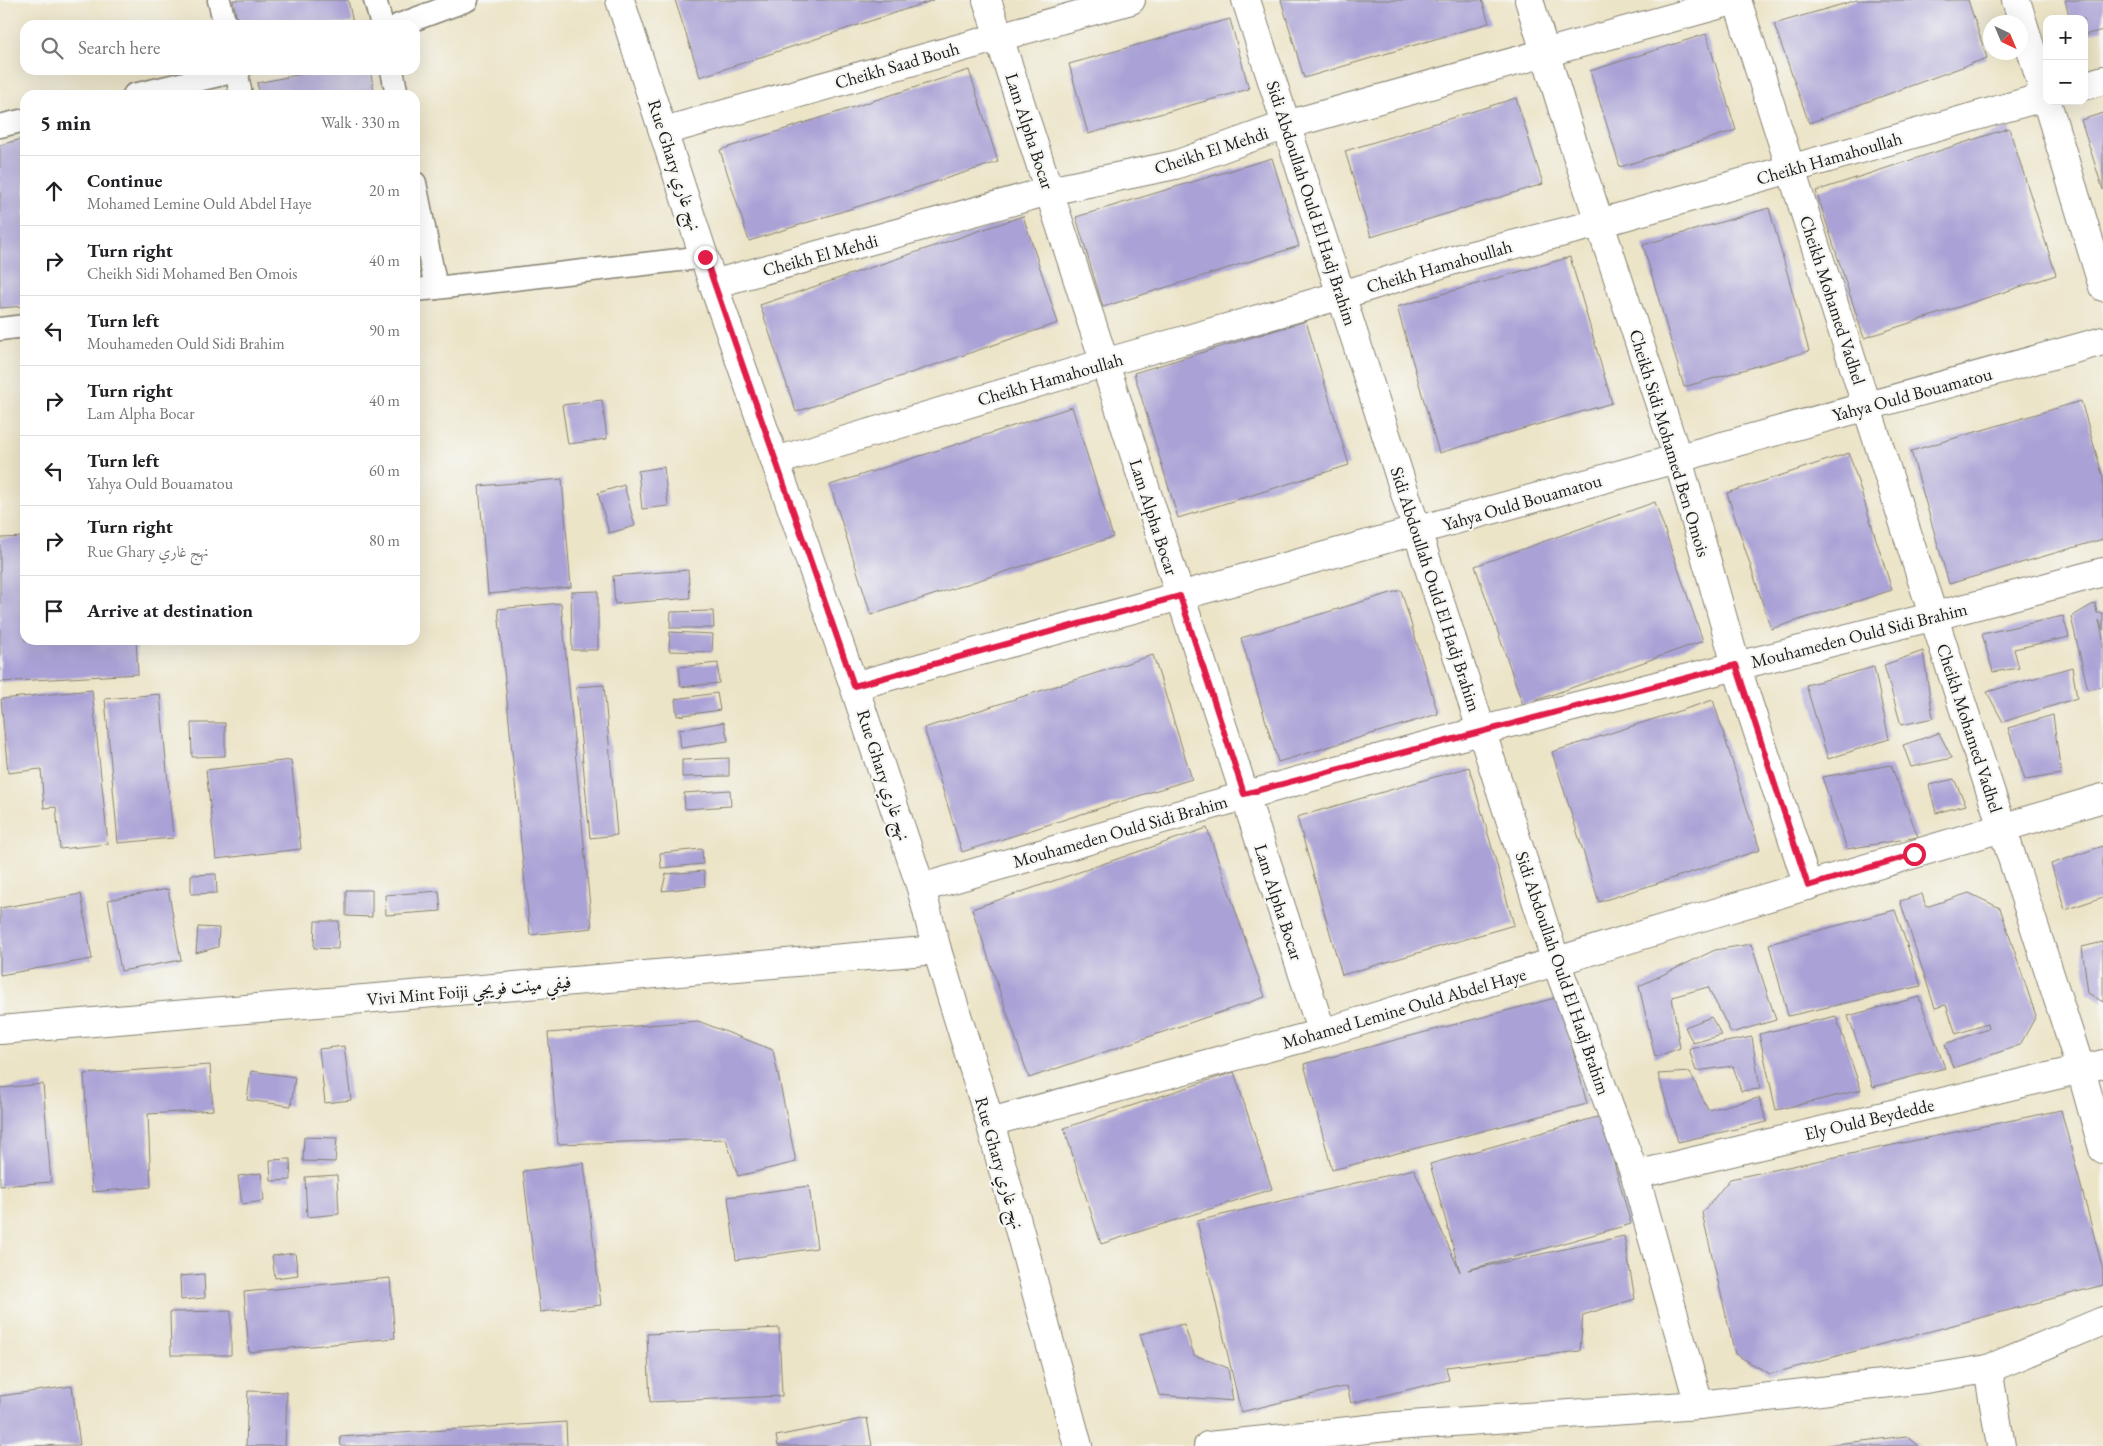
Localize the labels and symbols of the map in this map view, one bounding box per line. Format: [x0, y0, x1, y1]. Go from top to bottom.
north arrow [1983, 15, 2028, 60]
street label: Cheikh Saad Bouh [832, 36, 962, 94]
street label: Lam Alpha Bocar [1000, 70, 1060, 192]
street label: Sidi Abdoullah Ould El Hadj Brahim [1261, 78, 1363, 328]
street label: Rue Ghary نهج غاري [638, 96, 707, 235]
street label: Cheikh El Mehdi [1151, 121, 1271, 179]
street label: Cheikh Hamahoullah [1753, 126, 1905, 190]
street label: Cheikh Mohamed Vadhel [1795, 213, 1871, 387]
street label: Cheikh El Mehdi [760, 228, 881, 281]
street label: Cheikh Hamahoullah [1363, 234, 1515, 298]
route end [694, 246, 717, 269]
street label: Cheikh Sidi Mohamed Ben Omois [1624, 326, 1716, 560]
street label: Cheikh Hamahoullah [974, 347, 1126, 411]
street label: Yahya Ould Bouamatou [1830, 361, 1995, 426]
street label: Lam Alpha Bocar [1124, 456, 1184, 578]
street label: Sidi Abdoullah Ould El Hadj Brahim [1385, 464, 1487, 714]
street label: Yahya Ould Bouamatou [1440, 468, 1605, 536]
street label: Mouhameden Ould Sidi Brahim [1748, 597, 1970, 673]
street label: Cheikh Mohamed Vadhel [1932, 641, 2008, 815]
street label: Rue Ghary نهج غاري [847, 706, 916, 845]
street label: Mouhameden Ould Sidi Brahim [1010, 789, 1230, 873]
street label: Lam Alpha Bocar [1249, 841, 1309, 963]
route start [1903, 843, 1926, 866]
street label: Sidi Abdoullah Ould El Hadj Brahim [1510, 848, 1616, 1098]
street label: Mohamed Lemine Ould Abdel Haye [1279, 962, 1529, 1054]
street label: Vivi Mint Foiji فيفي مينت فويجي [366, 970, 573, 1017]
street label: Ely Ould Beydedde [1802, 1093, 1936, 1145]
street label: Rue Ghary نهج غاري [965, 1094, 1030, 1233]

